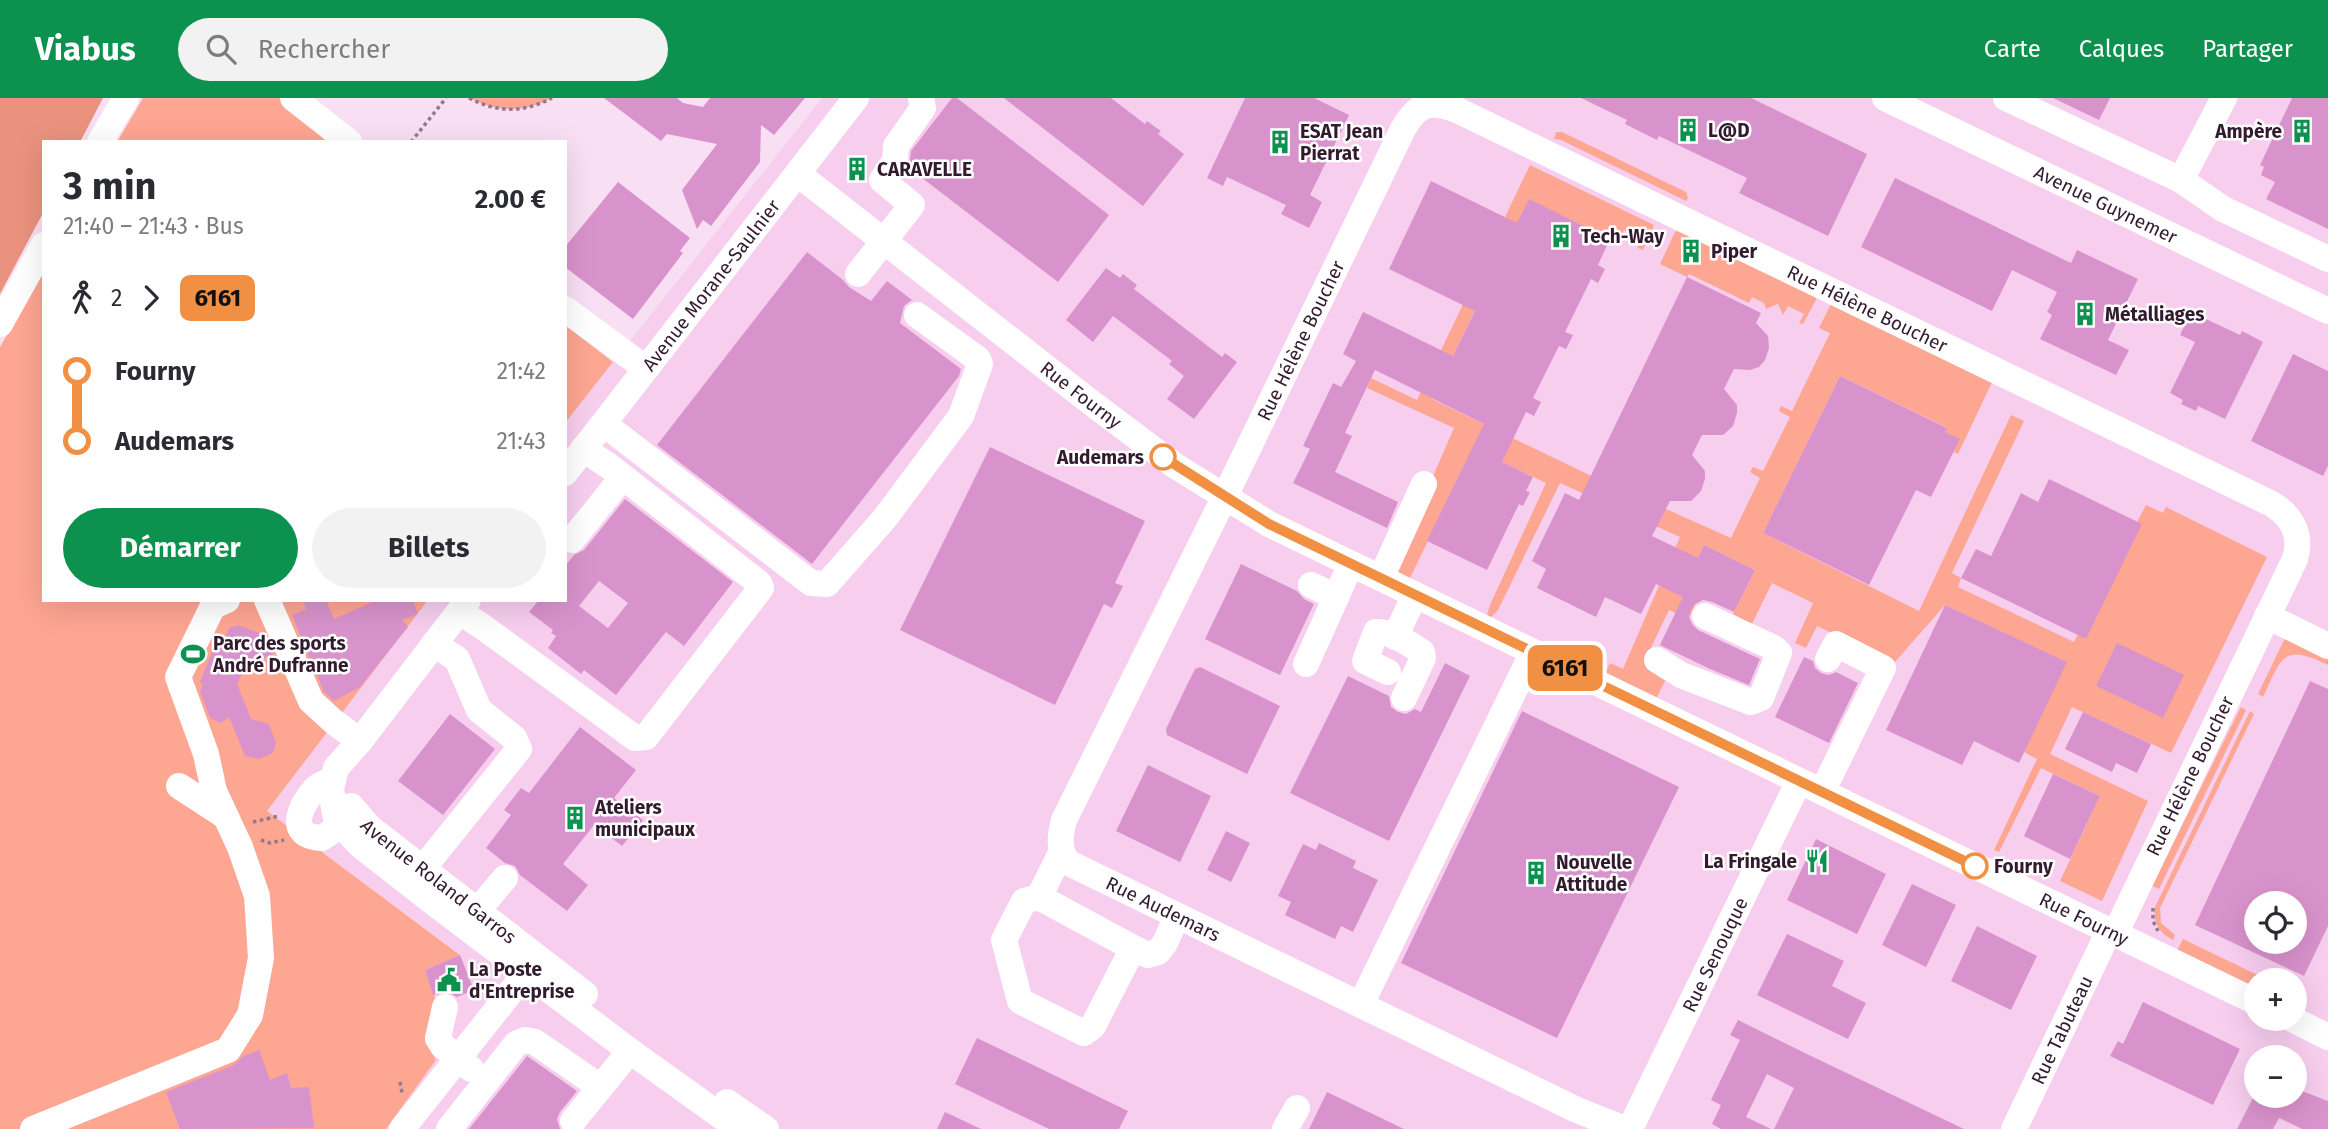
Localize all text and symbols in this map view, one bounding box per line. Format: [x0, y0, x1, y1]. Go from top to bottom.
search box [178, 18, 668, 81]
text: Viabus [35, 29, 136, 69]
icon: search [202, 30, 240, 68]
text: Rechercher [258, 34, 390, 65]
text: Carte [1984, 35, 2041, 63]
text: Calques [2079, 35, 2164, 63]
text: Partager [2202, 35, 2293, 63]
building icon: L@D [1674, 116, 1702, 144]
building icon: Ampère [2288, 117, 2316, 145]
place label: L@D [1708, 119, 1750, 142]
place label: ESAT Jean Pierrat [1300, 120, 1383, 165]
place label: Ampère [2214, 120, 2282, 143]
building icon: ESAT Jean Pierrat [1266, 128, 1294, 156]
building icon: CARAVELLE [843, 155, 871, 183]
place label: CARAVELLE [877, 158, 972, 181]
street label: Avenue Guynemer [2030, 160, 2182, 249]
text: 3 min [63, 163, 157, 209]
text: 2.00 € [475, 184, 546, 215]
street label: Avenue Morane-Saulnier [637, 194, 785, 375]
text: 21:40 – 21:43 · Bus [63, 212, 244, 240]
building icon: Tech-Way [1547, 222, 1575, 250]
place label: Tech-Way [1581, 225, 1664, 248]
building icon: Piper [1677, 237, 1705, 265]
place label: Piper [1711, 240, 1758, 263]
street label: Rue Hélène Boucher [1252, 256, 1349, 424]
street label: Rue Hélène Boucher [1783, 260, 1952, 357]
icon: walk [63, 279, 101, 317]
icon: forward [132, 279, 170, 317]
text: 2 [111, 284, 122, 312]
text: 6161 [194, 284, 241, 312]
building icon: Métalliages [2071, 300, 2099, 328]
place label: Métalliages [2105, 303, 2204, 326]
text: Fourny [115, 356, 196, 387]
street label: Rue Fourny [1036, 356, 1127, 434]
text: 21:42 [497, 357, 546, 385]
text: Audemars [115, 426, 234, 457]
text: 21:43 [497, 427, 546, 455]
marker: Audemars [1150, 444, 1176, 470]
place label: Audemars [1056, 446, 1144, 469]
button: Démarrer [63, 508, 298, 588]
button: Billets [312, 508, 546, 588]
place label: Parc des sports André Dufranne [212, 632, 348, 677]
sports icon: Parc des sports André Dufranne [179, 640, 207, 668]
line badge: 6161 [1516, 645, 1614, 691]
text: 6161 [1542, 654, 1588, 682]
street label: Rue Hélène Boucher [2141, 692, 2239, 860]
place label: Ateliers municipaux [594, 796, 695, 841]
building icon: Ateliers municipaux [561, 804, 589, 832]
street label: Avenue Roland Garros [356, 814, 521, 948]
restaurant icon: La Fringale [1803, 847, 1831, 875]
place label: La Fringale [1704, 850, 1797, 873]
place label: Nouvelle Attitude [1555, 851, 1632, 896]
marker: Fourny [1962, 853, 1988, 879]
place label: Fourny [1994, 855, 2053, 878]
building icon: Nouvelle Attitude [1522, 859, 1550, 887]
street label: Rue Audemars [1102, 871, 1224, 947]
street label: Rue Fourny [2036, 887, 2133, 950]
map controls [2244, 891, 2307, 1108]
button: locate [2244, 891, 2307, 954]
street label: Rue Senouque [1677, 893, 1752, 1016]
place label: La Poste d'Entreprise [469, 958, 575, 1003]
public building icon: La Poste d'Entreprise [435, 966, 463, 994]
button: + [2244, 968, 2307, 1031]
street label: Rue Tabuteau [2026, 972, 2097, 1088]
button: − [2244, 1045, 2307, 1108]

